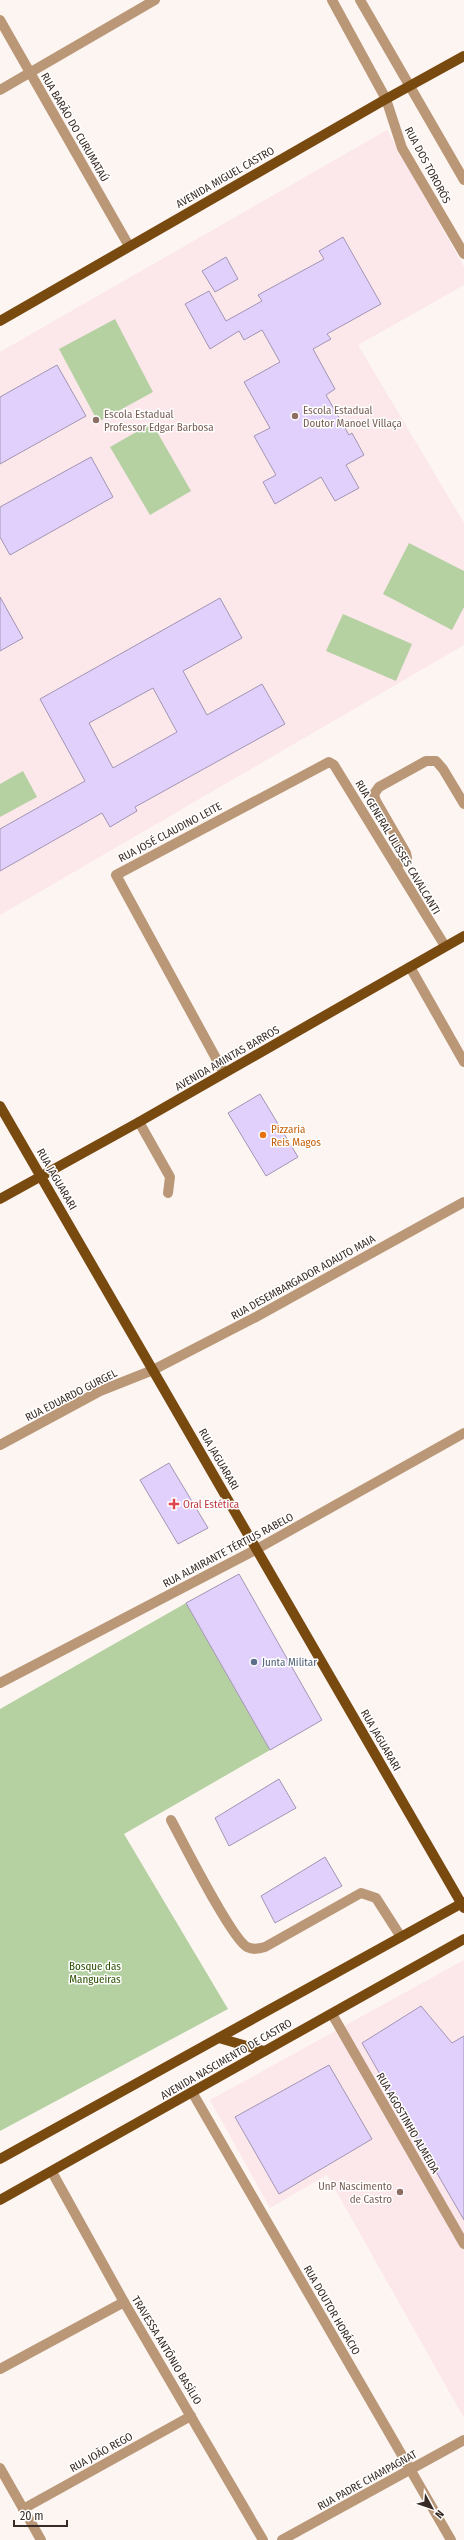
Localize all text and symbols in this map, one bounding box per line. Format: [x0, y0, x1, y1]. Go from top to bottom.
street label: RUA BARÃO DO CURUMATAÚ [38, 70, 112, 184]
street label: RUA DOS TORORÓS [402, 124, 454, 206]
street label: AVENIDA MIGUEL CASTRO [174, 144, 277, 211]
place label: Escola Estadual Doutor Manoel Villaça [303, 404, 402, 430]
place label: Escola Estadual Professor Edgar Barbosa [104, 408, 214, 434]
marker: Escola Estadual Doutor Manoel Villaça [290, 411, 300, 421]
marker: Escola Estadual Professor Edgar Barbosa [91, 415, 101, 425]
street label: RUA GENERAL ULISSES CAVALCANTI [352, 778, 443, 917]
street label: RUA JOSÉ CLAUDINO LEITE [116, 799, 224, 865]
street label: AVENIDA AMINTAS BARROS [173, 1023, 282, 1094]
place label: Pizzaria Reis Magos [271, 1123, 321, 1149]
marker: Pizzaria Reis Magos [258, 1130, 268, 1140]
street label: RUA JAGUARARI [34, 1146, 79, 1212]
street label: RUA DESEMBARGADOR ADAUTO MAIA [229, 1232, 378, 1323]
street label: RUA EDUARDO GURGEL [23, 1367, 119, 1424]
street label: RUA JAGUARARI [196, 1426, 241, 1492]
marker: Oral Estética [168, 1498, 180, 1510]
place label: Oral Estética [183, 1498, 239, 1511]
street label: RUA ALMIRANTE TÉRTIUS RABELO [160, 1510, 296, 1590]
place label: Junta Militar [262, 1656, 317, 1669]
marker: Junta Militar [249, 1657, 259, 1667]
street label: RUA JAGUARARI [358, 1707, 403, 1773]
park label: Bosque das Mangueiras [69, 1960, 121, 1986]
street label: AVENIDA NASCIMENTO DE CASTRO [158, 2016, 294, 2102]
street label: RUA AGOSTINHO ALMEIDA [373, 2071, 442, 2176]
place label: UnP Nascimento de Castro [318, 2180, 392, 2206]
marker: UnP Nascimento de Castro [395, 2187, 405, 2197]
street label: RUA DOUTOR HORÁCIO [301, 2263, 363, 2357]
street label: TRAVESSA ANTÔNIO BASÍLIO [129, 2293, 205, 2407]
street label: RUA JOÃO REGO [68, 2430, 135, 2475]
street label: RUA PADRE CHAMPAGNAT [315, 2447, 420, 2513]
north arrow [412, 2488, 452, 2528]
scale bar [14, 2502, 67, 2528]
text: N [432, 2507, 446, 2521]
text: 20 m [20, 2509, 44, 2523]

